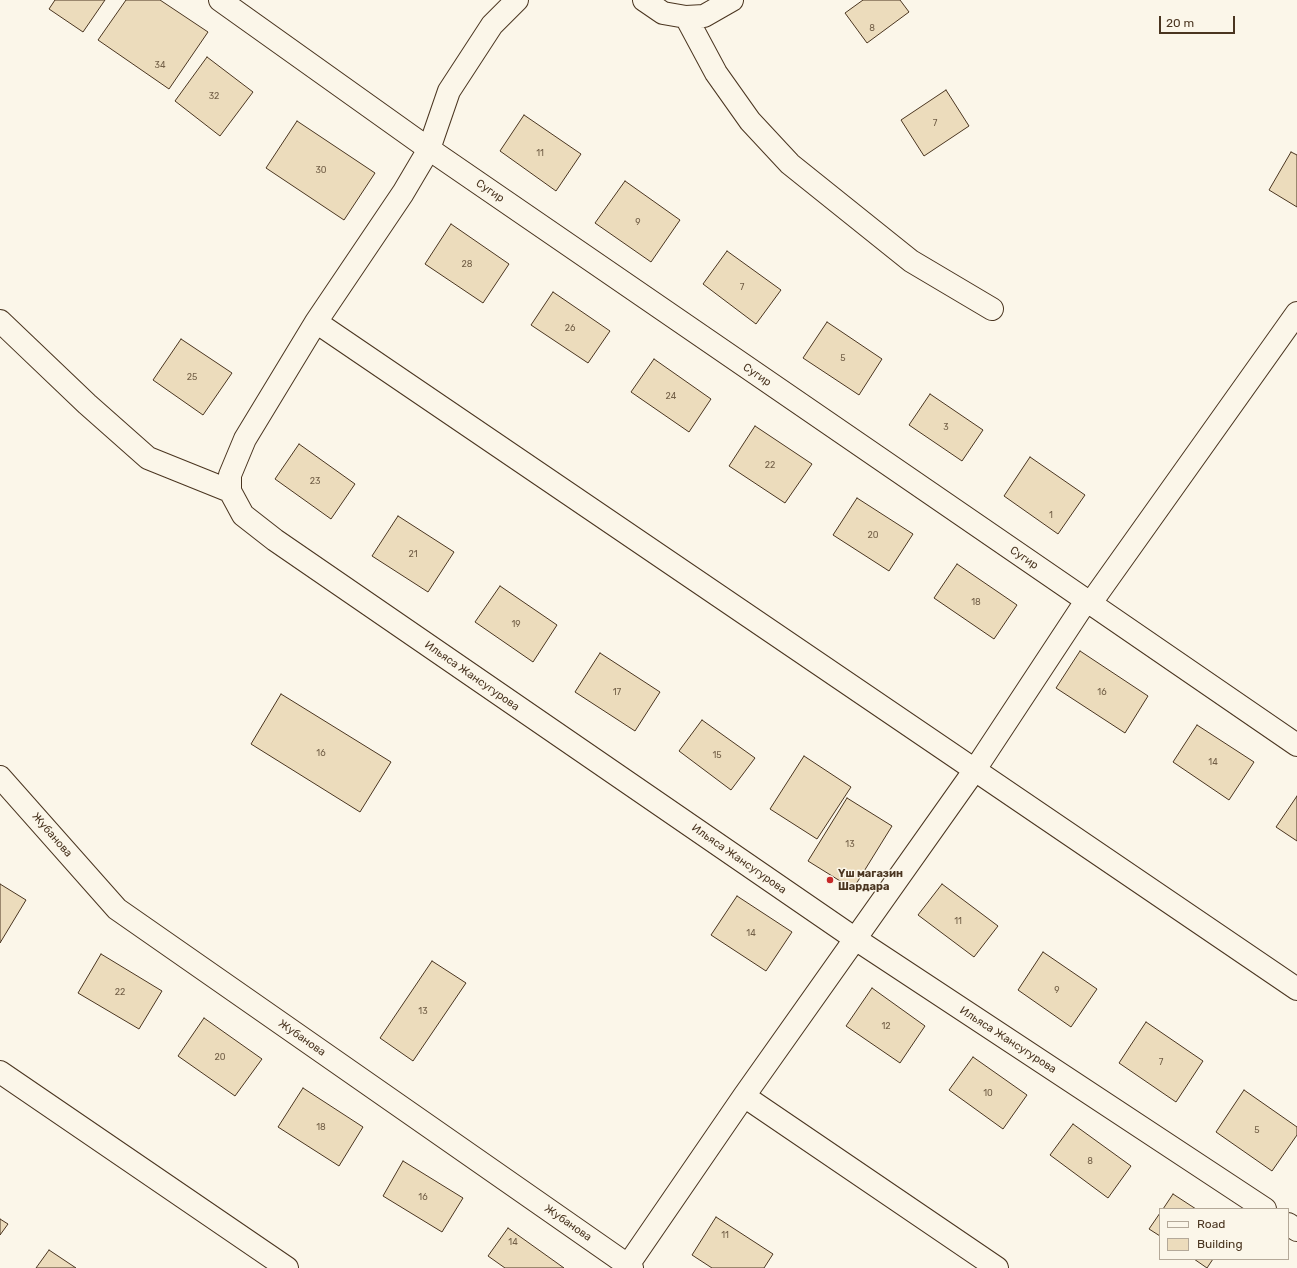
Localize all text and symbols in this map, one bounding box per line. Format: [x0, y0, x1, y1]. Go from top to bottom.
scale bar [1161, 8, 1237, 34]
text: 20 m [1166, 16, 1194, 30]
house number: 8 [869, 23, 875, 33]
house number: 34 [155, 60, 165, 70]
house number: 32 [209, 91, 219, 101]
house number: 7 [933, 118, 937, 128]
house number: 11 [536, 148, 544, 158]
house number: 30 [315, 165, 327, 175]
street label: Сугир [473, 177, 507, 205]
house number: 9 [635, 217, 641, 227]
house number: 28 [461, 259, 473, 269]
house number: 7 [740, 282, 744, 292]
house number: 26 [565, 323, 575, 333]
house number: 5 [840, 353, 846, 363]
street label: Сугир [740, 361, 774, 389]
house number: 25 [187, 372, 197, 382]
house number: 24 [666, 391, 676, 401]
house number: 3 [943, 422, 949, 432]
house number: 22 [765, 460, 775, 470]
house number: 23 [310, 476, 320, 486]
house number: 1 [1049, 510, 1053, 520]
house number: 20 [868, 530, 878, 540]
street label: Сугир [1007, 544, 1041, 572]
house number: 21 [408, 549, 418, 559]
house number: 18 [971, 597, 981, 607]
house number: 19 [511, 619, 521, 629]
street label: Ильяса Жансугурова [422, 638, 522, 714]
house number: 17 [613, 687, 621, 697]
house number: 16 [1097, 687, 1107, 697]
house number: 16 [316, 748, 326, 758]
house number: 15 [712, 750, 722, 760]
house number: 14 [1208, 757, 1218, 767]
street label: Жубанова [29, 810, 75, 860]
street label: Ильяса Жансугурова [689, 821, 789, 897]
house number: 13 [845, 839, 855, 849]
place label: Үш магазин Шардара [838, 867, 903, 893]
marker: Үш магазин Шардара [825, 875, 835, 885]
house number: 11 [954, 916, 962, 926]
house number: 14 [746, 928, 756, 938]
house number: 9 [1054, 985, 1060, 995]
house number: 22 [115, 987, 125, 997]
street label: Ильяса Жансугурова [957, 1004, 1059, 1076]
house number: 13 [418, 1006, 428, 1016]
street label: Жубанова [276, 1017, 328, 1059]
house number: 12 [881, 1021, 891, 1031]
house number: 20 [215, 1052, 225, 1062]
house number: 7 [1159, 1057, 1163, 1067]
house number: 10 [983, 1088, 993, 1098]
house number: 18 [316, 1122, 326, 1132]
house number: 5 [1254, 1125, 1260, 1135]
house number: 8 [1087, 1156, 1093, 1166]
house number: 16 [418, 1192, 428, 1202]
street label: Жубанова [542, 1202, 594, 1244]
legend [1159, 1208, 1289, 1260]
text: Road [1197, 1217, 1225, 1231]
house number: 11 [721, 1230, 729, 1240]
house number: 14 [508, 1237, 518, 1247]
text: Building [1197, 1237, 1243, 1251]

